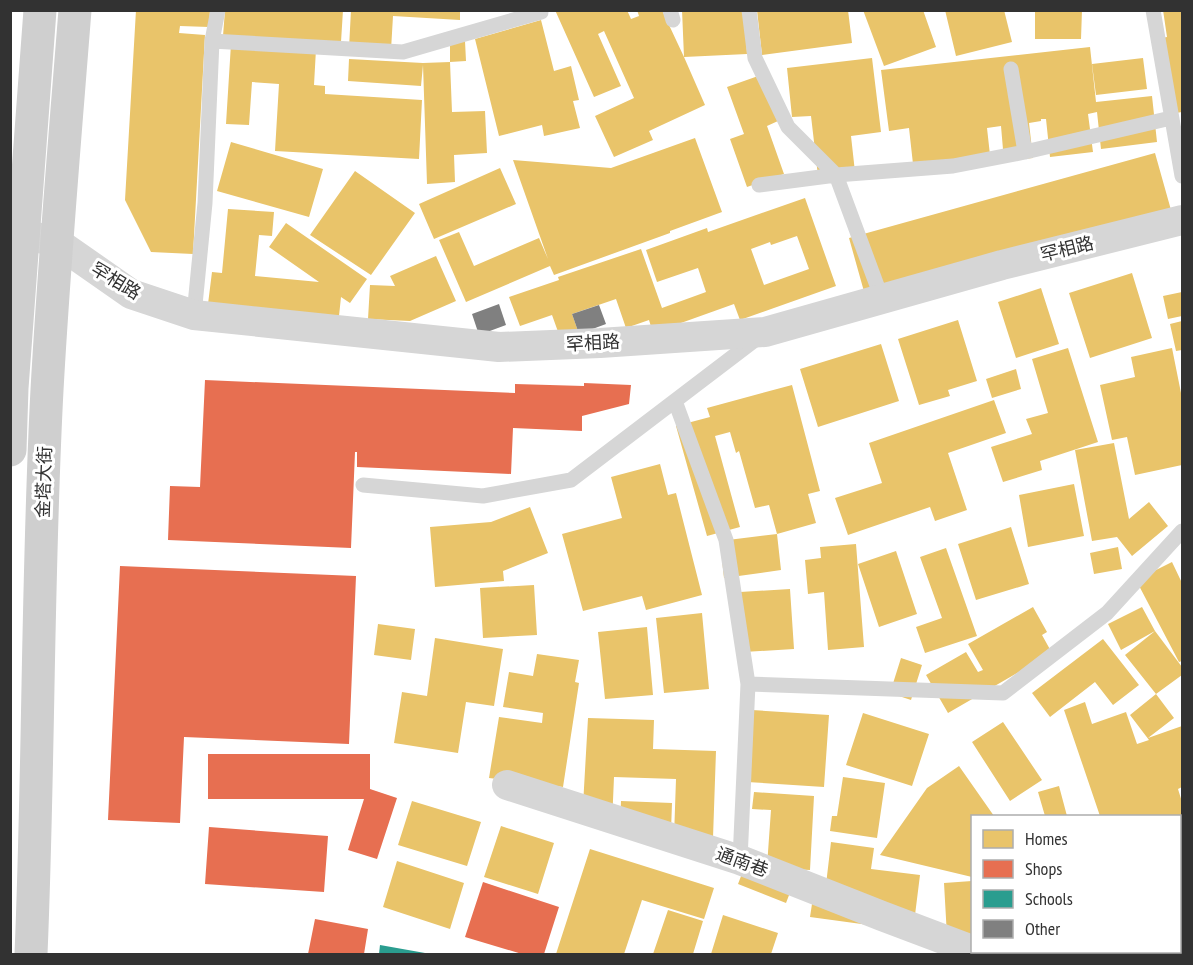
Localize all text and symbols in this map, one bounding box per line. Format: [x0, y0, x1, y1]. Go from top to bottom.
street label: 罕相路 [1038, 231, 1096, 266]
street label: 罕相路 [87, 257, 145, 304]
street label: 罕相路 [565, 330, 621, 355]
street label: 金塔大街 [31, 446, 56, 518]
legend [971, 815, 1181, 953]
text: Homes [1025, 827, 1068, 850]
street label: 通南巷 [713, 841, 771, 882]
text: Shops [1025, 857, 1062, 880]
text: Schools [1025, 887, 1073, 910]
text: Other [1025, 917, 1060, 940]

